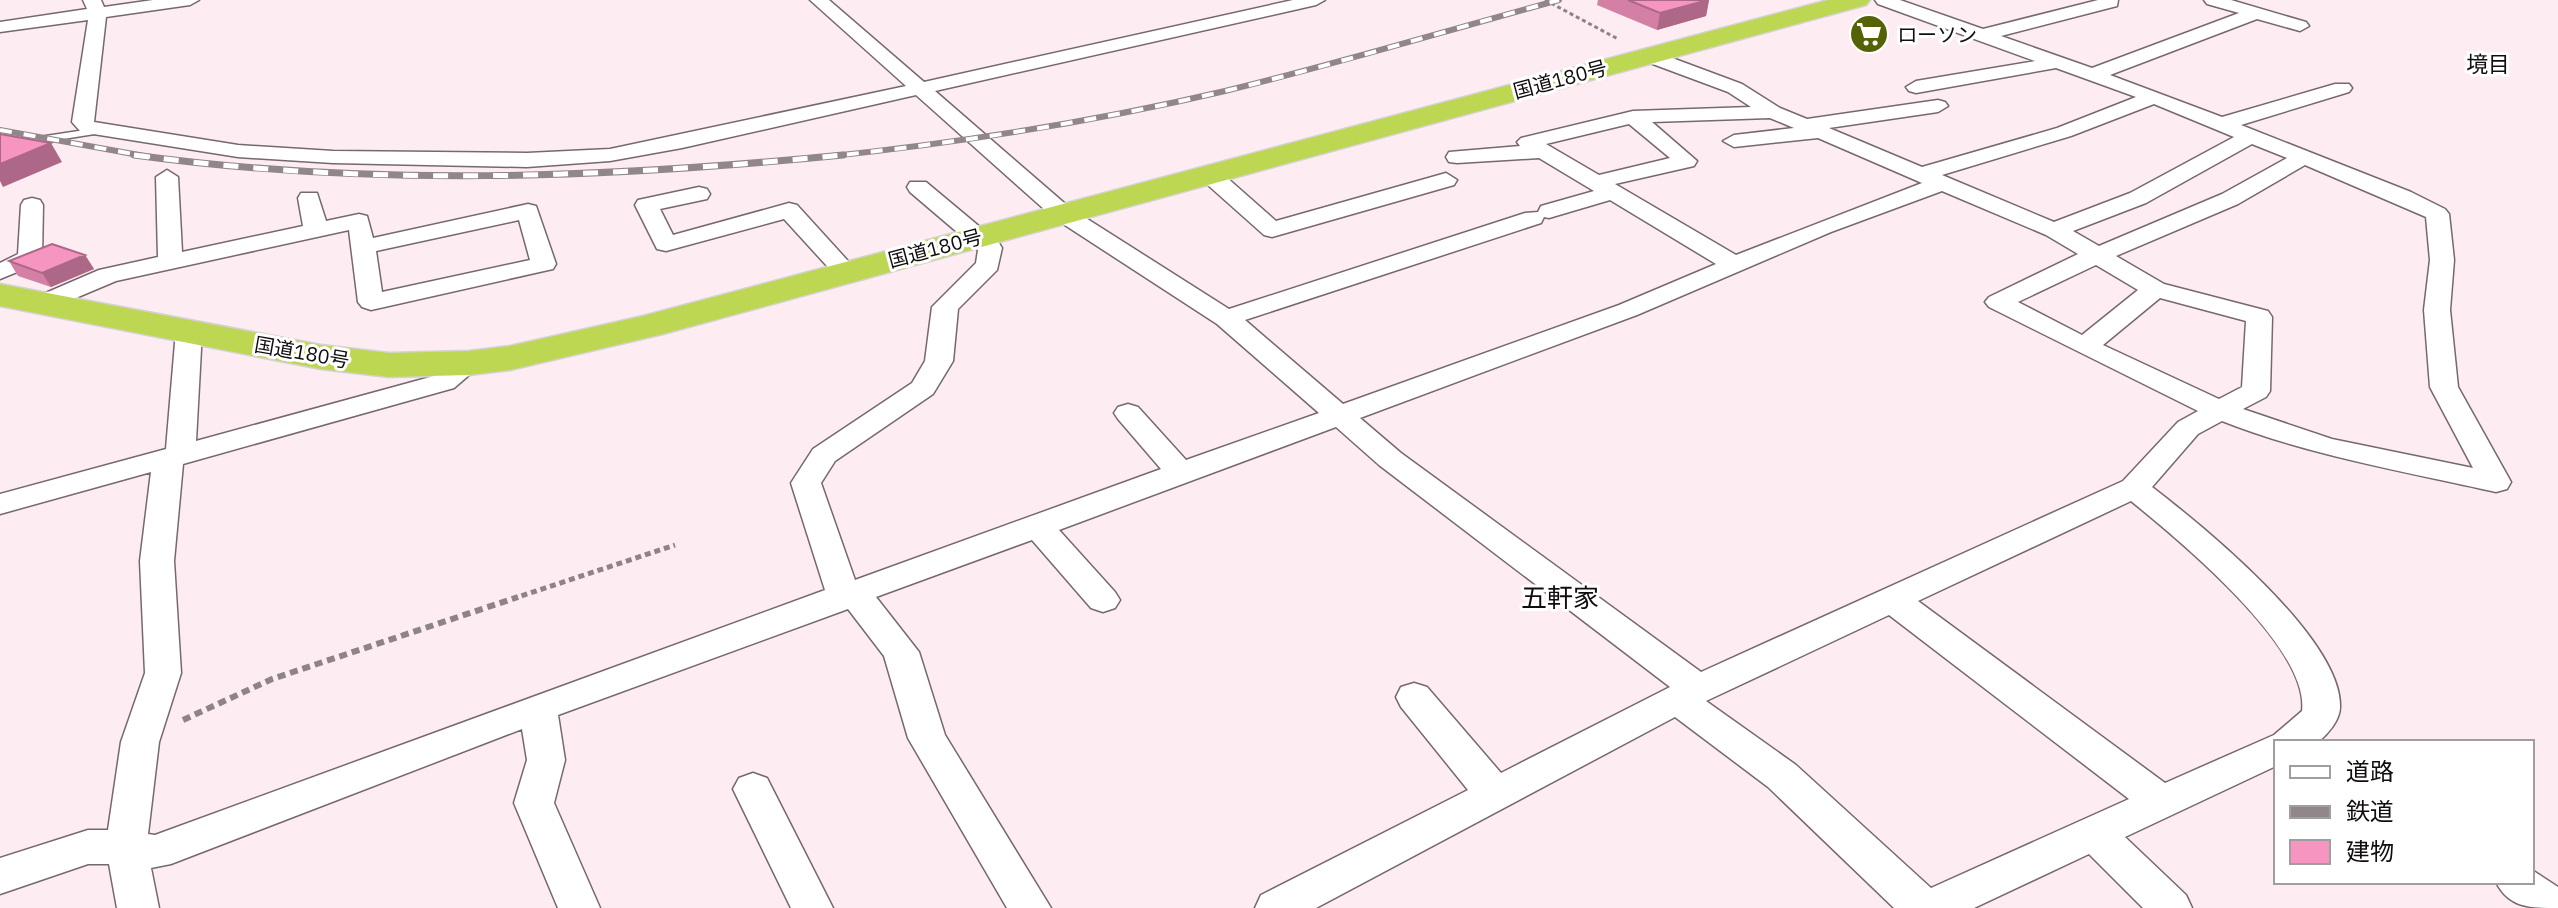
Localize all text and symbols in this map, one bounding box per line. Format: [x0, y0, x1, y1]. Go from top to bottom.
supermarket icon: ローソン [1848, 13, 1890, 55]
place label: ローソン [1897, 21, 1977, 48]
district label: 境目 [2466, 49, 2510, 78]
street label: 国道180号 [1510, 54, 1610, 104]
street label: 国道180号 [885, 223, 985, 273]
street label: 国道180号 [252, 330, 352, 374]
district label: 五軒家 [1521, 580, 1599, 614]
legend [2274, 740, 2534, 884]
text: 道路 [2346, 755, 2394, 787]
text: 鉄道 [2346, 795, 2394, 827]
text: 建物 [2346, 835, 2394, 867]

